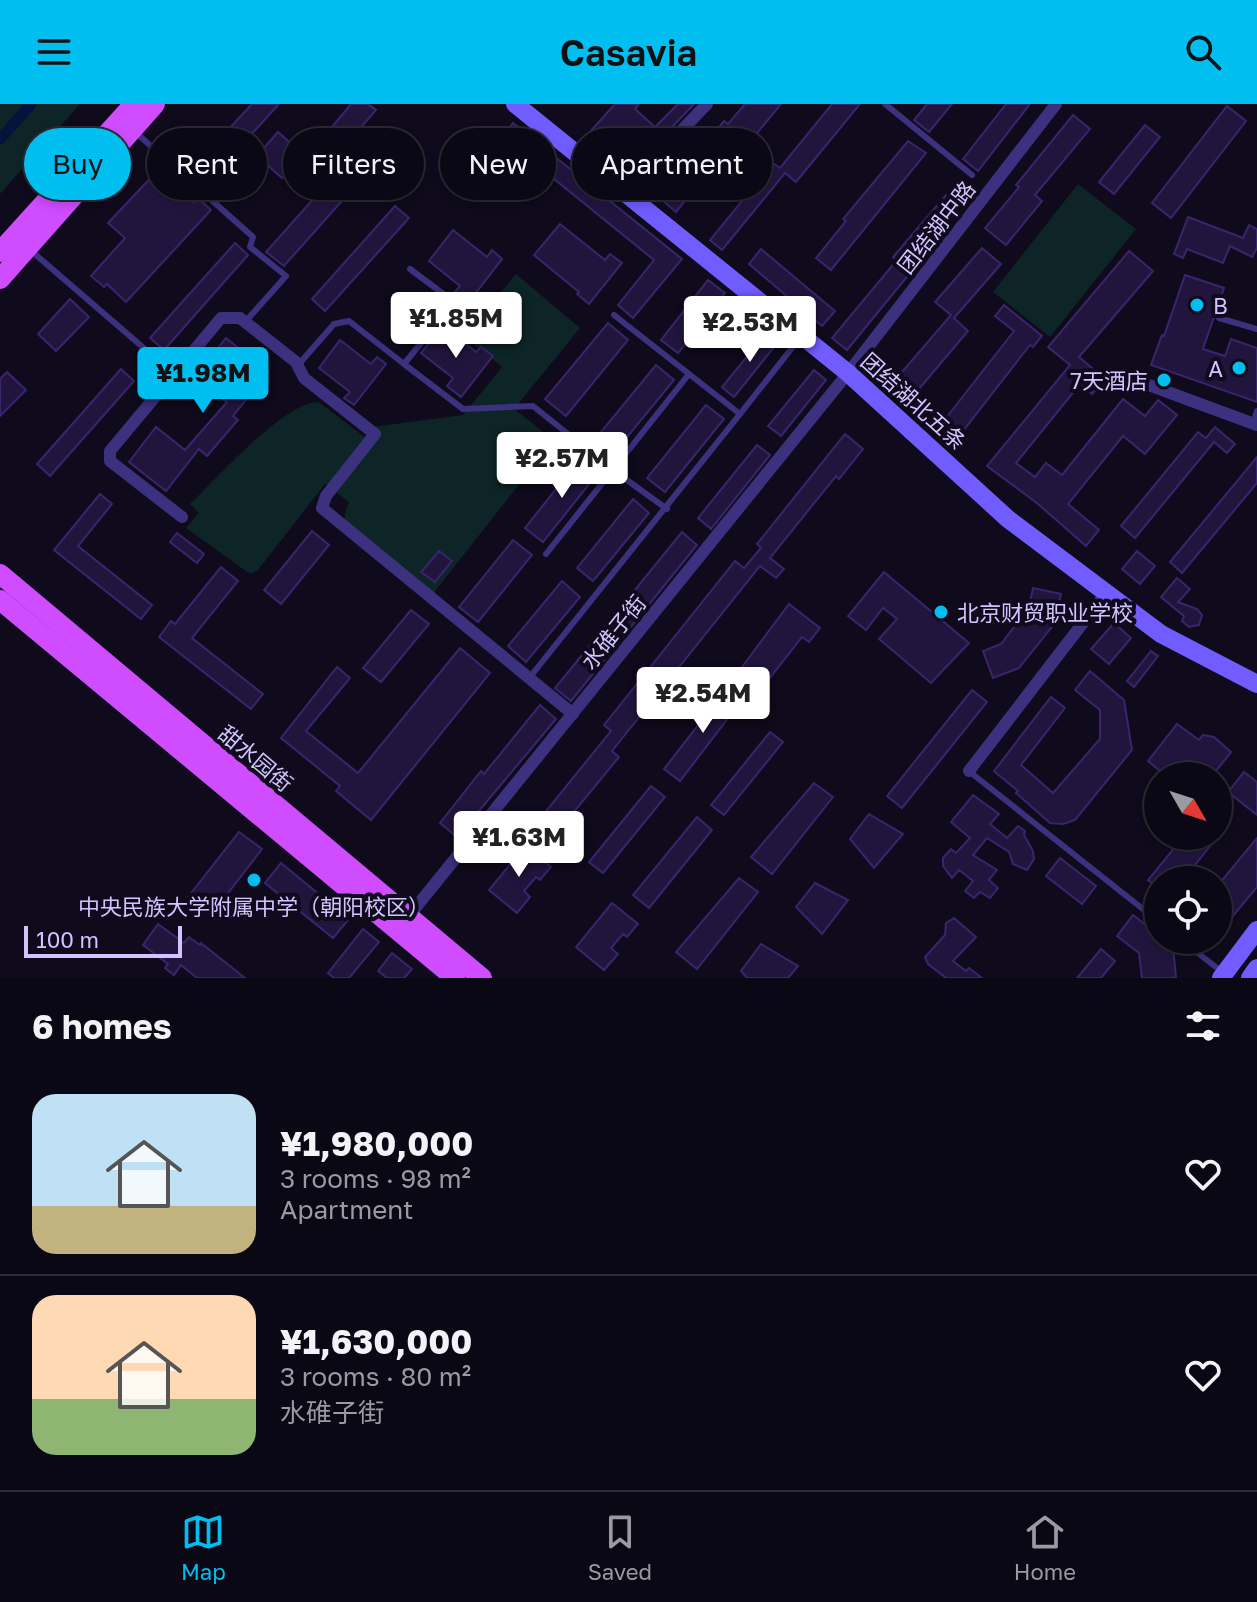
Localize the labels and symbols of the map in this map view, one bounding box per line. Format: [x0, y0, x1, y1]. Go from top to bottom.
street label: 团结湖中路 [891, 175, 981, 279]
pin: ¥1.85M [391, 292, 521, 360]
place label: B [1213, 292, 1228, 319]
pin: ¥2.53M [685, 296, 815, 364]
marker: B [1188, 296, 1206, 314]
pin: ¥1.98M [138, 347, 268, 415]
street label: 团结湖北五条 [856, 347, 972, 455]
place label: A [1208, 355, 1223, 382]
marker: A [1230, 359, 1248, 377]
place label: 7天酒店 [1070, 367, 1148, 394]
marker: 7天酒店 [1155, 371, 1173, 389]
pin: ¥2.57M [497, 432, 627, 500]
street label: 水碓子街 [575, 589, 651, 675]
place label: 北京财贸职业学校 [957, 599, 1133, 626]
marker: 北京财贸职业学校 [932, 603, 950, 621]
pin: ¥2.54M [638, 667, 768, 735]
street label: 甜水园街 [214, 719, 298, 797]
north arrow [1144, 762, 1232, 850]
pin: ¥1.63M [454, 811, 584, 879]
marker: 中央民族大学附属中学（朝阳校区） [245, 871, 263, 889]
place label: 中央民族大学附属中学（朝阳校区） [78, 893, 430, 920]
scale bar [24, 922, 182, 958]

